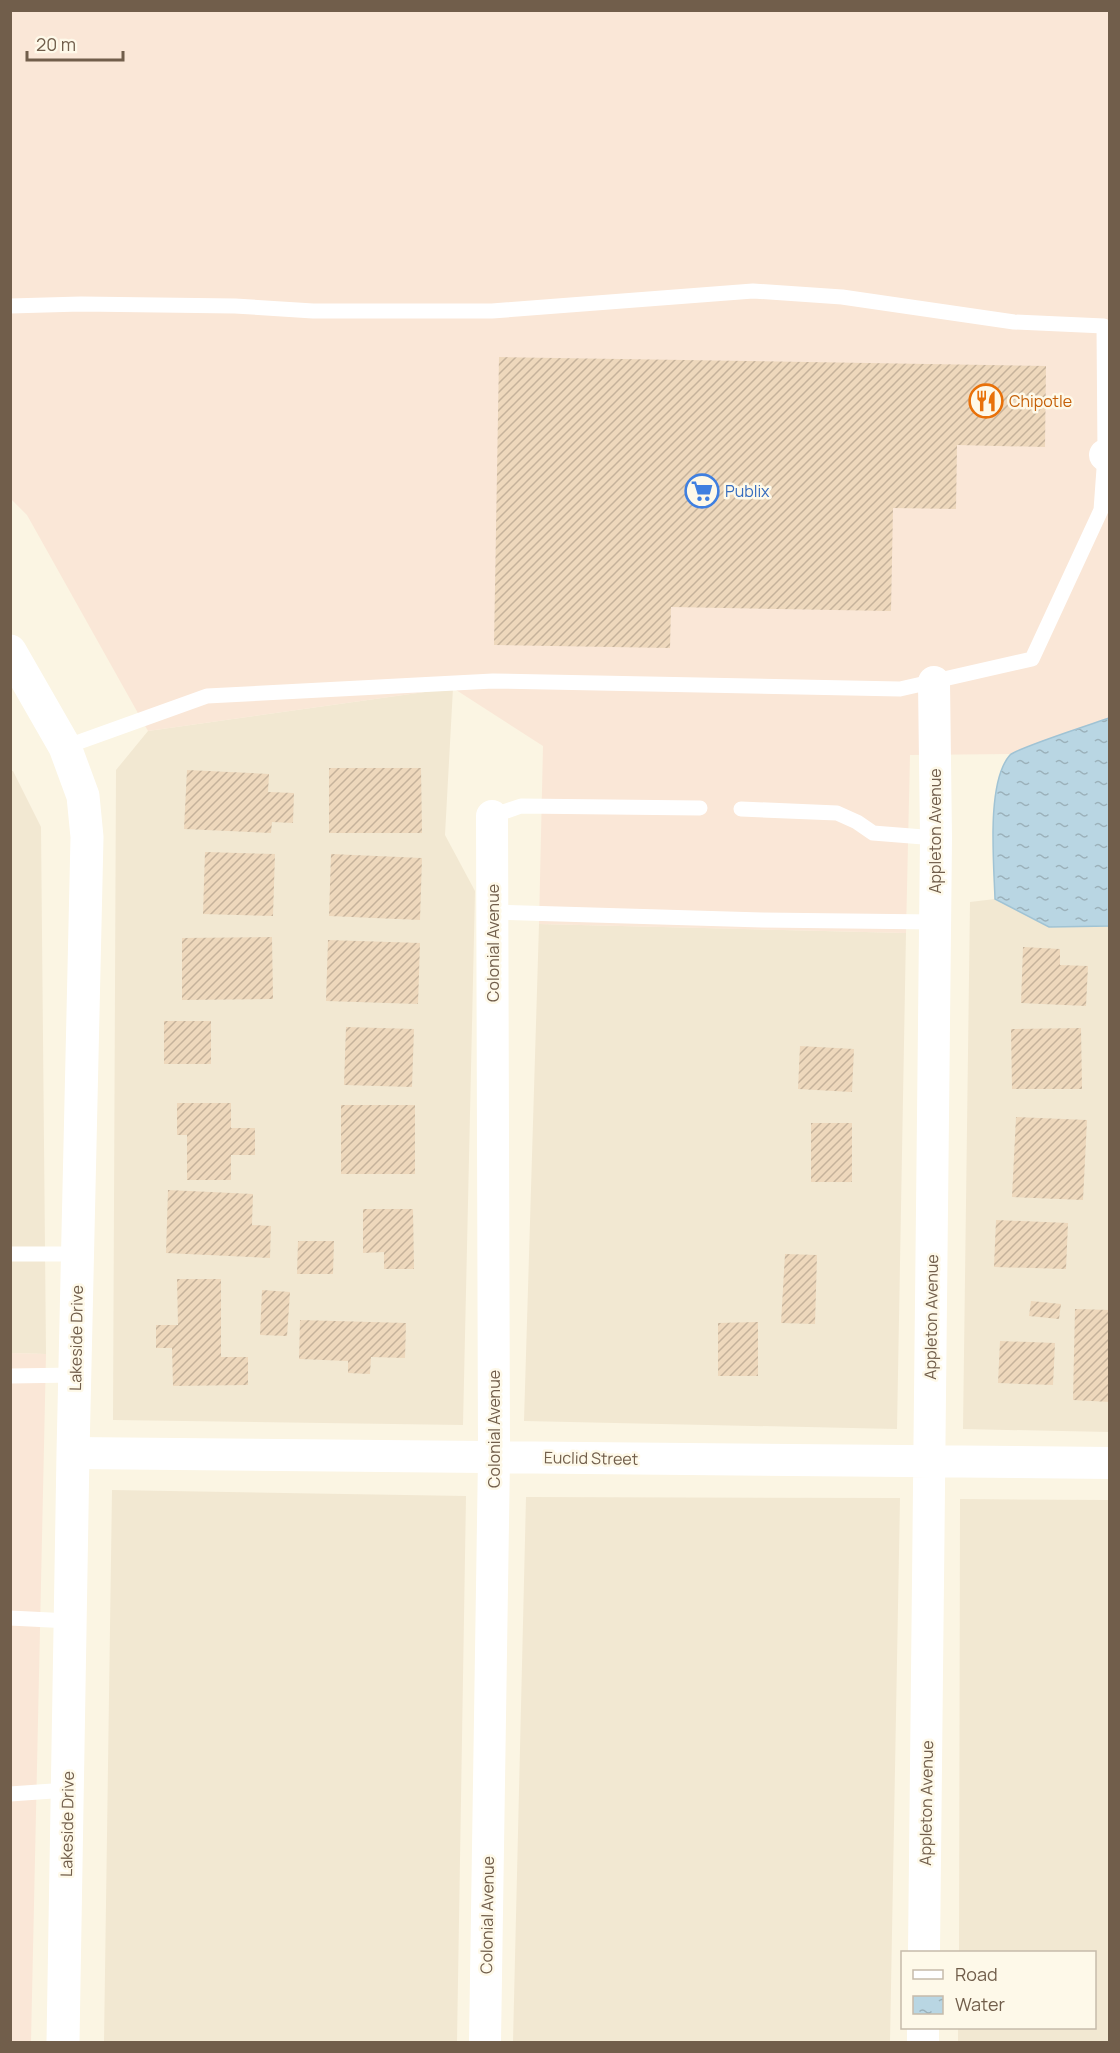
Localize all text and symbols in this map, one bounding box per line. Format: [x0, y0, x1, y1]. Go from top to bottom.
scale bar [27, 24, 123, 62]
text: 20 m [36, 32, 76, 56]
restaurant icon: Chipotle [968, 383, 1004, 419]
place label: Chipotle [1009, 390, 1072, 412]
supermarket icon: Publix [684, 473, 720, 509]
place label: Publix [725, 480, 770, 502]
street label: Appleton Avenue [924, 768, 946, 894]
street label: Colonial Avenue [482, 884, 504, 1002]
street label: Appleton Avenue [919, 1254, 943, 1380]
street label: Lakeside Drive [64, 1285, 88, 1391]
street label: Colonial Avenue [483, 1370, 505, 1488]
street label: Euclid Street [544, 1446, 638, 1470]
street label: Appleton Avenue [914, 1740, 938, 1866]
street label: Lakeside Drive [55, 1771, 79, 1877]
street label: Colonial Avenue [475, 1856, 499, 1974]
legend [901, 1951, 1096, 2029]
text: Road [955, 1962, 998, 1986]
text: Water [955, 1992, 1005, 2016]

